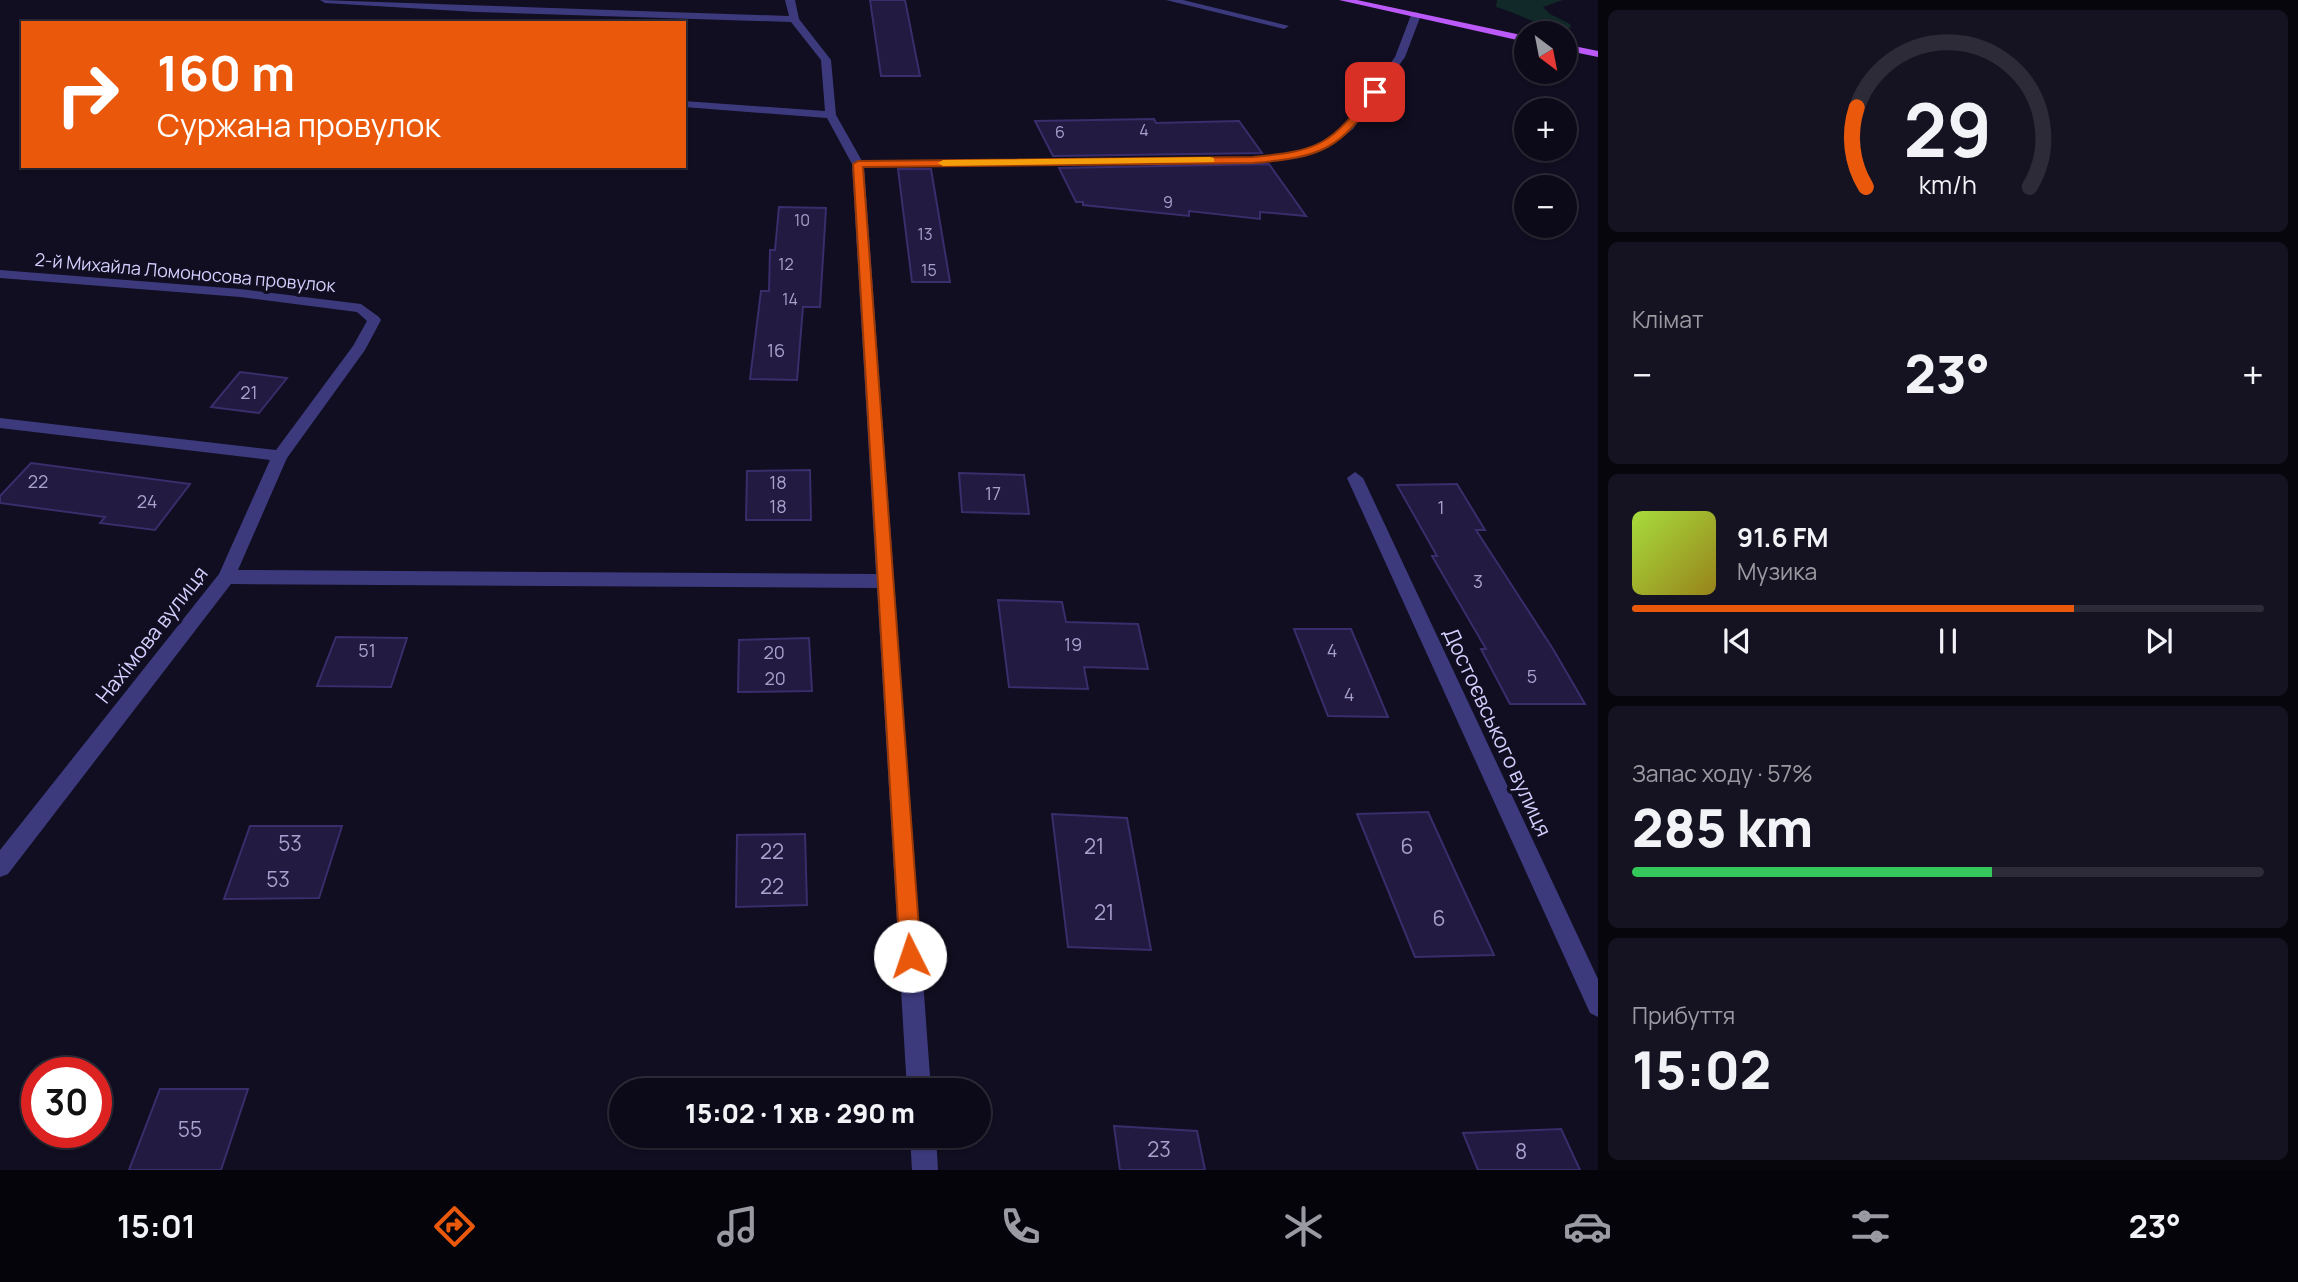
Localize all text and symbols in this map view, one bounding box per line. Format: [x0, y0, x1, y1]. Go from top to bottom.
north arrow [1514, 21, 1577, 84]
map controls [1514, 21, 1577, 238]
text: 160 m [157, 39, 295, 106]
icon: right [42, 49, 133, 140]
pin [1345, 62, 1405, 122]
icon: arrive [1356, 73, 1394, 111]
text: 29 [1904, 79, 1992, 179]
button: + [1514, 98, 1577, 161]
text: Суржана провулок [157, 103, 440, 147]
house number: 4 [1139, 119, 1149, 141]
house number: 6 [1055, 121, 1065, 143]
text: km/h [1919, 167, 1977, 202]
button: − [1514, 175, 1577, 238]
house number: 9 [1163, 191, 1173, 213]
house number: 10 [794, 209, 810, 231]
house number: 13 [917, 223, 933, 245]
street label: 2-й Михайла Ломоносова провулок [34, 247, 338, 297]
house number: 12 [778, 253, 794, 275]
house number: 15 [921, 259, 937, 281]
house number: 14 [782, 288, 798, 310]
text: Клімат [1632, 303, 1704, 335]
house number: 16 [767, 338, 785, 362]
text: 23° [1905, 338, 1990, 409]
text: − [1632, 348, 1653, 400]
text: + [2242, 348, 2264, 400]
house number: 21 [240, 380, 258, 404]
house number: 22 [28, 469, 48, 493]
house number: 18 [769, 470, 787, 494]
house number: 17 [985, 481, 1001, 505]
house number: 24 [137, 489, 157, 513]
house number: 18 [769, 494, 787, 518]
house number: 1 [1437, 495, 1445, 519]
text: 91.6 FM [1737, 519, 1829, 555]
text: Музика [1737, 555, 1817, 587]
street label: Нахімова вулиця [89, 560, 214, 709]
house number: 3 [1473, 569, 1483, 593]
icon: previous [1718, 622, 1756, 660]
icon: pause [1929, 622, 1967, 660]
icon: next [2140, 622, 2178, 660]
street label: Достоєвського вулиця [1437, 623, 1559, 840]
house number: 19 [1064, 632, 1082, 656]
house number: 51 [358, 638, 376, 662]
house number: 4 [1327, 638, 1337, 662]
house number: 20 [763, 640, 785, 664]
house number: 5 [1527, 664, 1537, 688]
house number: 20 [764, 666, 786, 690]
house number: 4 [1344, 682, 1354, 706]
text: Запас ходу · 57% [1632, 757, 1813, 789]
text: 285 km [1632, 792, 1813, 863]
house number: 53 [278, 829, 302, 857]
house number: 21 [1084, 832, 1104, 860]
house number: 6 [1400, 832, 1414, 860]
house number: 22 [760, 837, 784, 865]
house number: 53 [266, 865, 290, 893]
house number: 22 [760, 872, 784, 900]
house number: 21 [1094, 898, 1114, 926]
house number: 6 [1432, 904, 1446, 932]
position arrow [873, 919, 947, 993]
text: Прибуття [1632, 999, 1735, 1031]
text: 15:02 [1632, 1034, 1771, 1105]
speed limit sign: 30 [21, 1057, 112, 1148]
text: 15:02 · 1 хв · 290 m [685, 1095, 915, 1131]
house number: 55 [178, 1115, 202, 1143]
house number: 23 [1147, 1135, 1171, 1163]
house number: 8 [1515, 1137, 1527, 1165]
icon: directions [430, 1202, 479, 1251]
icon: music [713, 1202, 762, 1251]
icon: phone [996, 1202, 1045, 1251]
icon: climate [1279, 1202, 1328, 1251]
icon: car [1563, 1202, 1612, 1251]
icon: filters [1846, 1202, 1895, 1251]
text: 15:01 [117, 1204, 196, 1248]
text: 23° [2129, 1204, 2181, 1248]

